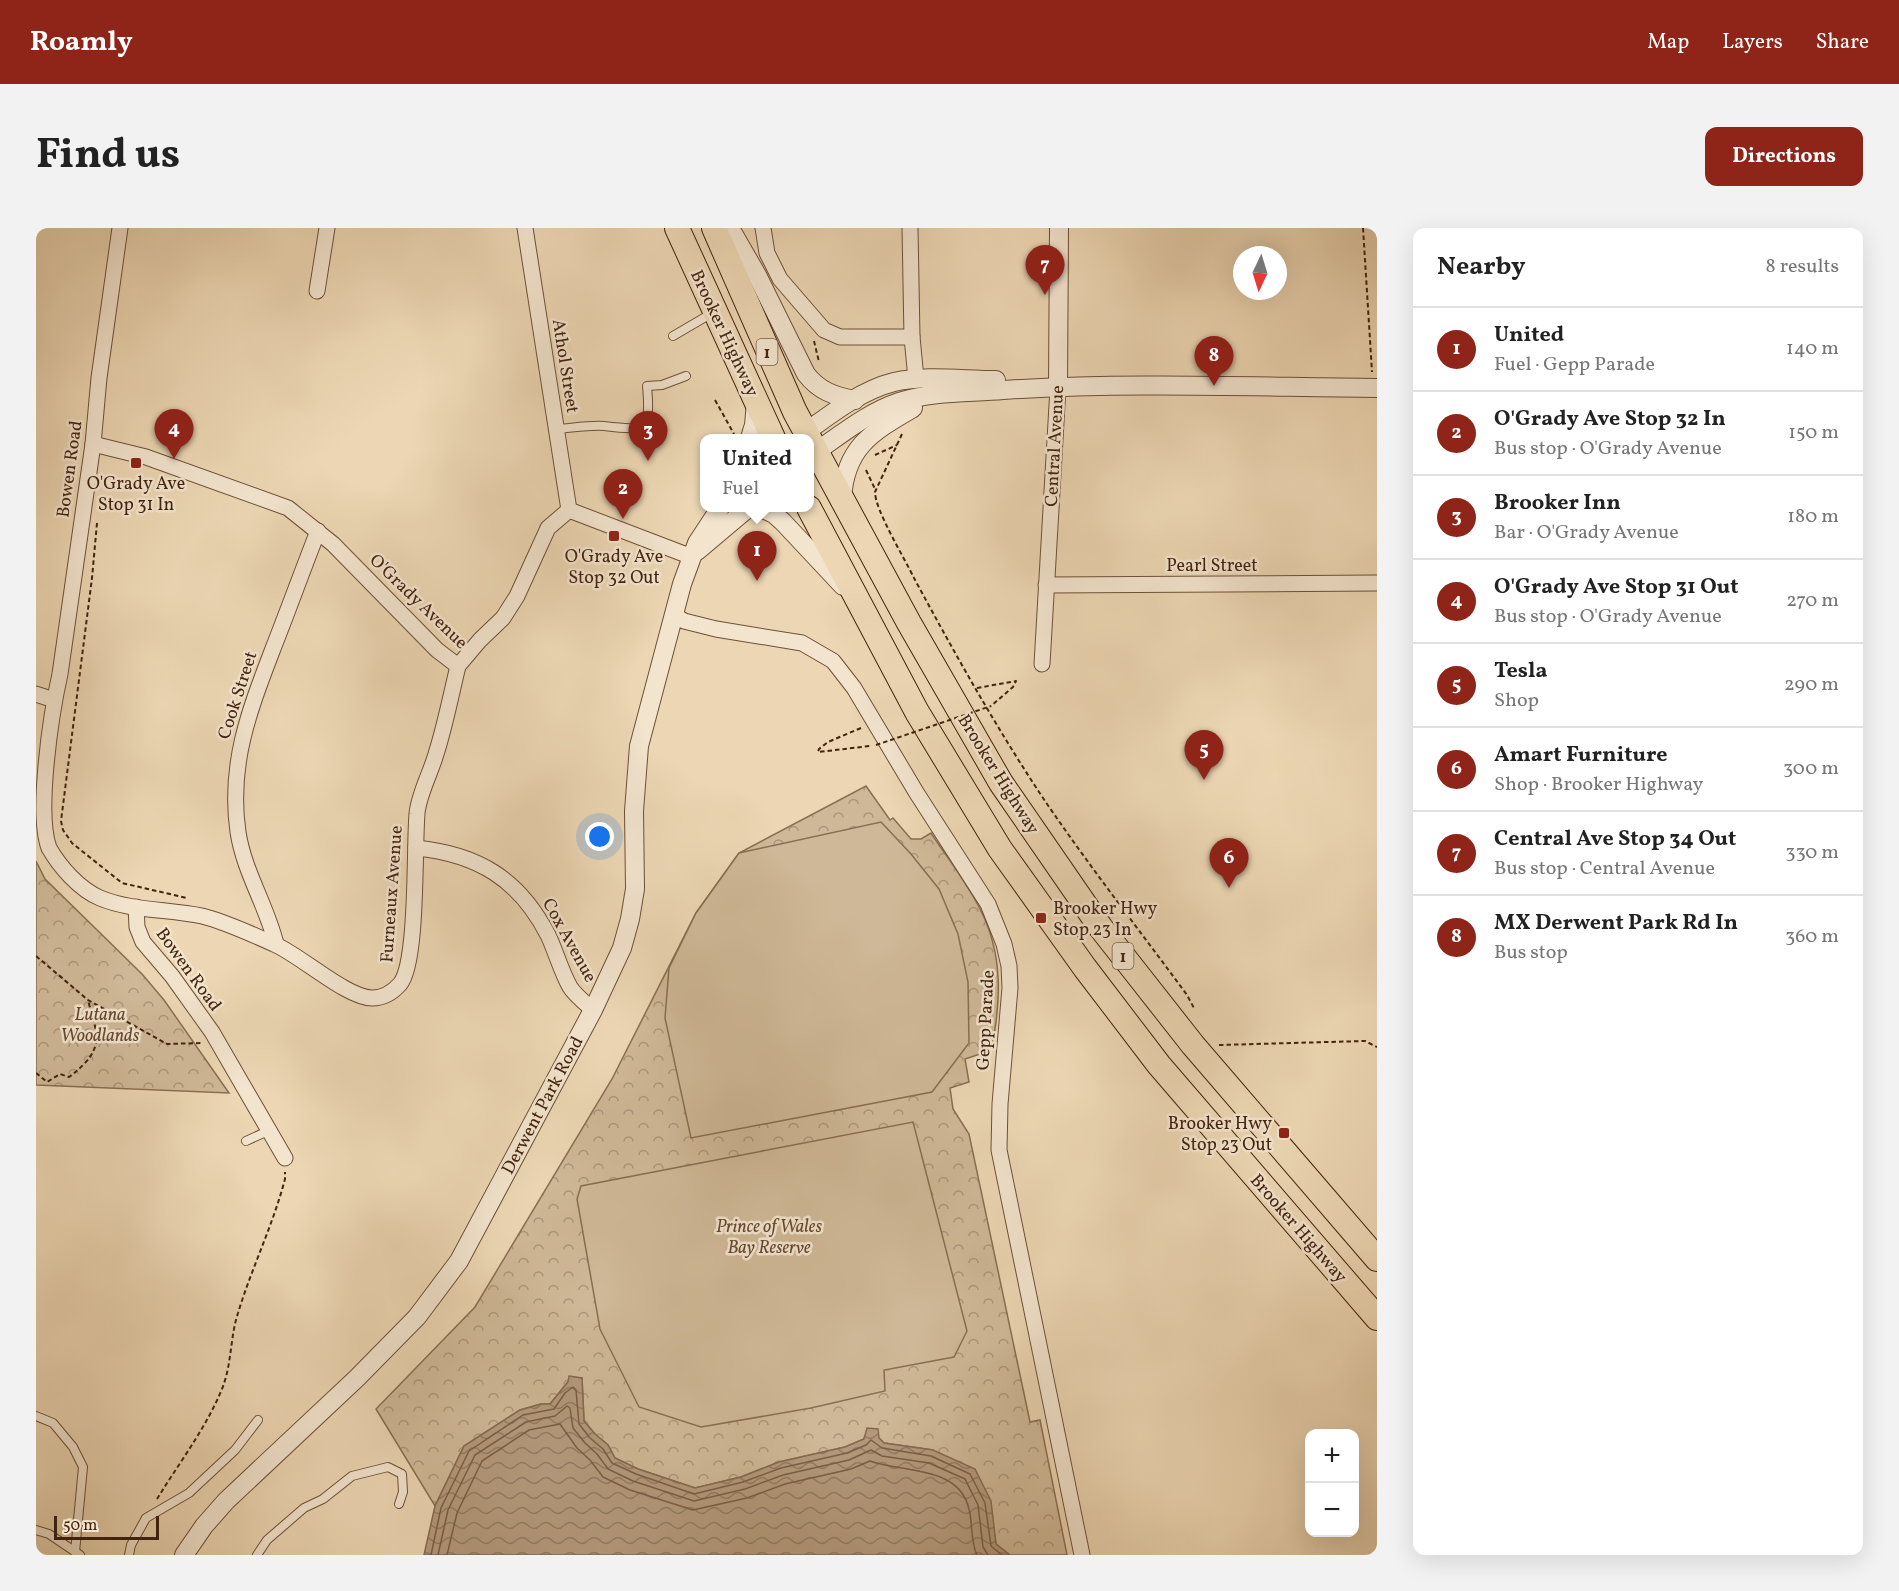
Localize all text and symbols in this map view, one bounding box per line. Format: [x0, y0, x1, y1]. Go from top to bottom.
text: Roamly [30, 23, 133, 62]
text: Map [1647, 28, 1689, 57]
text: Layers [1722, 28, 1783, 57]
text: Share [1816, 28, 1869, 57]
text: Find us [36, 127, 180, 186]
button: Directions [1705, 127, 1863, 186]
pin: 7 [1026, 245, 1064, 295]
north arrow [1233, 246, 1287, 300]
text: Nearby [1437, 249, 1526, 285]
text: 8 results [1766, 253, 1839, 281]
street label: Brooker Highway [683, 266, 764, 401]
street label: Athol Street [545, 317, 584, 415]
text: United [1494, 320, 1564, 351]
text: 1 [1452, 335, 1461, 363]
text: 140 m [1786, 335, 1839, 363]
pin: 8 [1194, 336, 1234, 386]
road number: 1 [756, 339, 778, 365]
text: Fuel · Gepp Parade [1494, 351, 1655, 379]
street label: Central Avenue [1040, 385, 1071, 508]
text: O'Grady Ave Stop 32 In [1494, 404, 1726, 435]
pin: 4 [154, 410, 194, 459]
pin: 3 [628, 412, 668, 461]
street label: Bowen Road [51, 419, 90, 519]
text: 2 [1451, 419, 1462, 447]
text: 150 m [1788, 419, 1839, 447]
popup [700, 434, 814, 512]
text: Bus stop · O'Grady Avenue [1494, 435, 1722, 463]
text: United [722, 444, 792, 475]
marker: O'Grady Ave Stop 31 In [129, 456, 143, 470]
pin: 2 [604, 470, 642, 519]
place label: O'Grady Ave Stop 31 In [87, 472, 185, 518]
text: Fuel [722, 475, 759, 503]
text: Brooker Inn [1494, 488, 1621, 519]
text: 3 [1451, 503, 1462, 531]
text: 180 m [1787, 503, 1839, 531]
text: Bar · O'Grady Avenue [1494, 519, 1679, 547]
marker: O'Grady Ave Stop 32 Out [607, 529, 621, 543]
pin: 1 [738, 532, 776, 581]
place label: O'Grady Ave Stop 32 Out [565, 545, 663, 591]
street label: O'Grady Avenue [363, 549, 473, 655]
street label: Pearl Street [1166, 554, 1258, 579]
text: O'Grady Ave Stop 31 Out [1494, 572, 1738, 603]
text: 4 [1450, 587, 1463, 615]
text: 270 m [1786, 587, 1839, 615]
text: Bus stop · O'Grady Avenue [1494, 603, 1722, 631]
street label: Cook Street [212, 648, 264, 743]
text: Tesla [1494, 656, 1547, 687]
text: 5 [1452, 671, 1461, 699]
text: 290 m [1784, 671, 1839, 699]
text: Shop [1494, 687, 1539, 715]
street label: Brooker Highway [951, 710, 1045, 840]
pin: 5 [1184, 730, 1224, 780]
text: Amart Furniture [1494, 740, 1668, 771]
text: 6 [1451, 755, 1462, 783]
text: 300 m [1783, 755, 1839, 783]
text: Shop · Brooker Highway [1494, 771, 1703, 799]
your location [585, 822, 614, 851]
text: Central Ave Stop 34 Out [1494, 824, 1736, 855]
street label: Furneaux Avenue [375, 825, 410, 964]
pin: 6 [1210, 838, 1248, 888]
text: 7 [1452, 839, 1461, 867]
text: 330 m [1785, 839, 1839, 867]
text: Bus stop · Central Avenue [1494, 855, 1715, 883]
street label: Cox Avenue [535, 894, 602, 987]
place label: Brooker Hwy Stop 23 In [1053, 897, 1157, 943]
text: MX Derwent Park Rd In [1494, 908, 1738, 939]
marker: Brooker Hwy Stop 23 In [1034, 911, 1048, 925]
street label: Bowen Road [149, 923, 227, 1017]
text: 8 [1451, 923, 1462, 951]
text: 360 m [1785, 923, 1839, 951]
text: Bus stop [1494, 939, 1568, 967]
road number: 1 [1112, 943, 1134, 969]
street label: Gepp Parade [971, 969, 1002, 1071]
park label: Lutana Woodlands [61, 1003, 140, 1049]
street label: Derwent Park Road [496, 1032, 590, 1179]
place label: Brooker Hwy Stop 23 Out [1168, 1112, 1272, 1158]
marker: Brooker Hwy Stop 23 Out [1277, 1126, 1291, 1140]
street label: Brooker Highway [1243, 1169, 1352, 1289]
park label: Prince of Wales Bay Reserve [716, 1215, 822, 1261]
map controls [1305, 1429, 1359, 1537]
button: + [1305, 1429, 1359, 1483]
button: − [1305, 1483, 1359, 1537]
scale bar [54, 1513, 159, 1540]
text: 50 m [63, 1515, 97, 1537]

